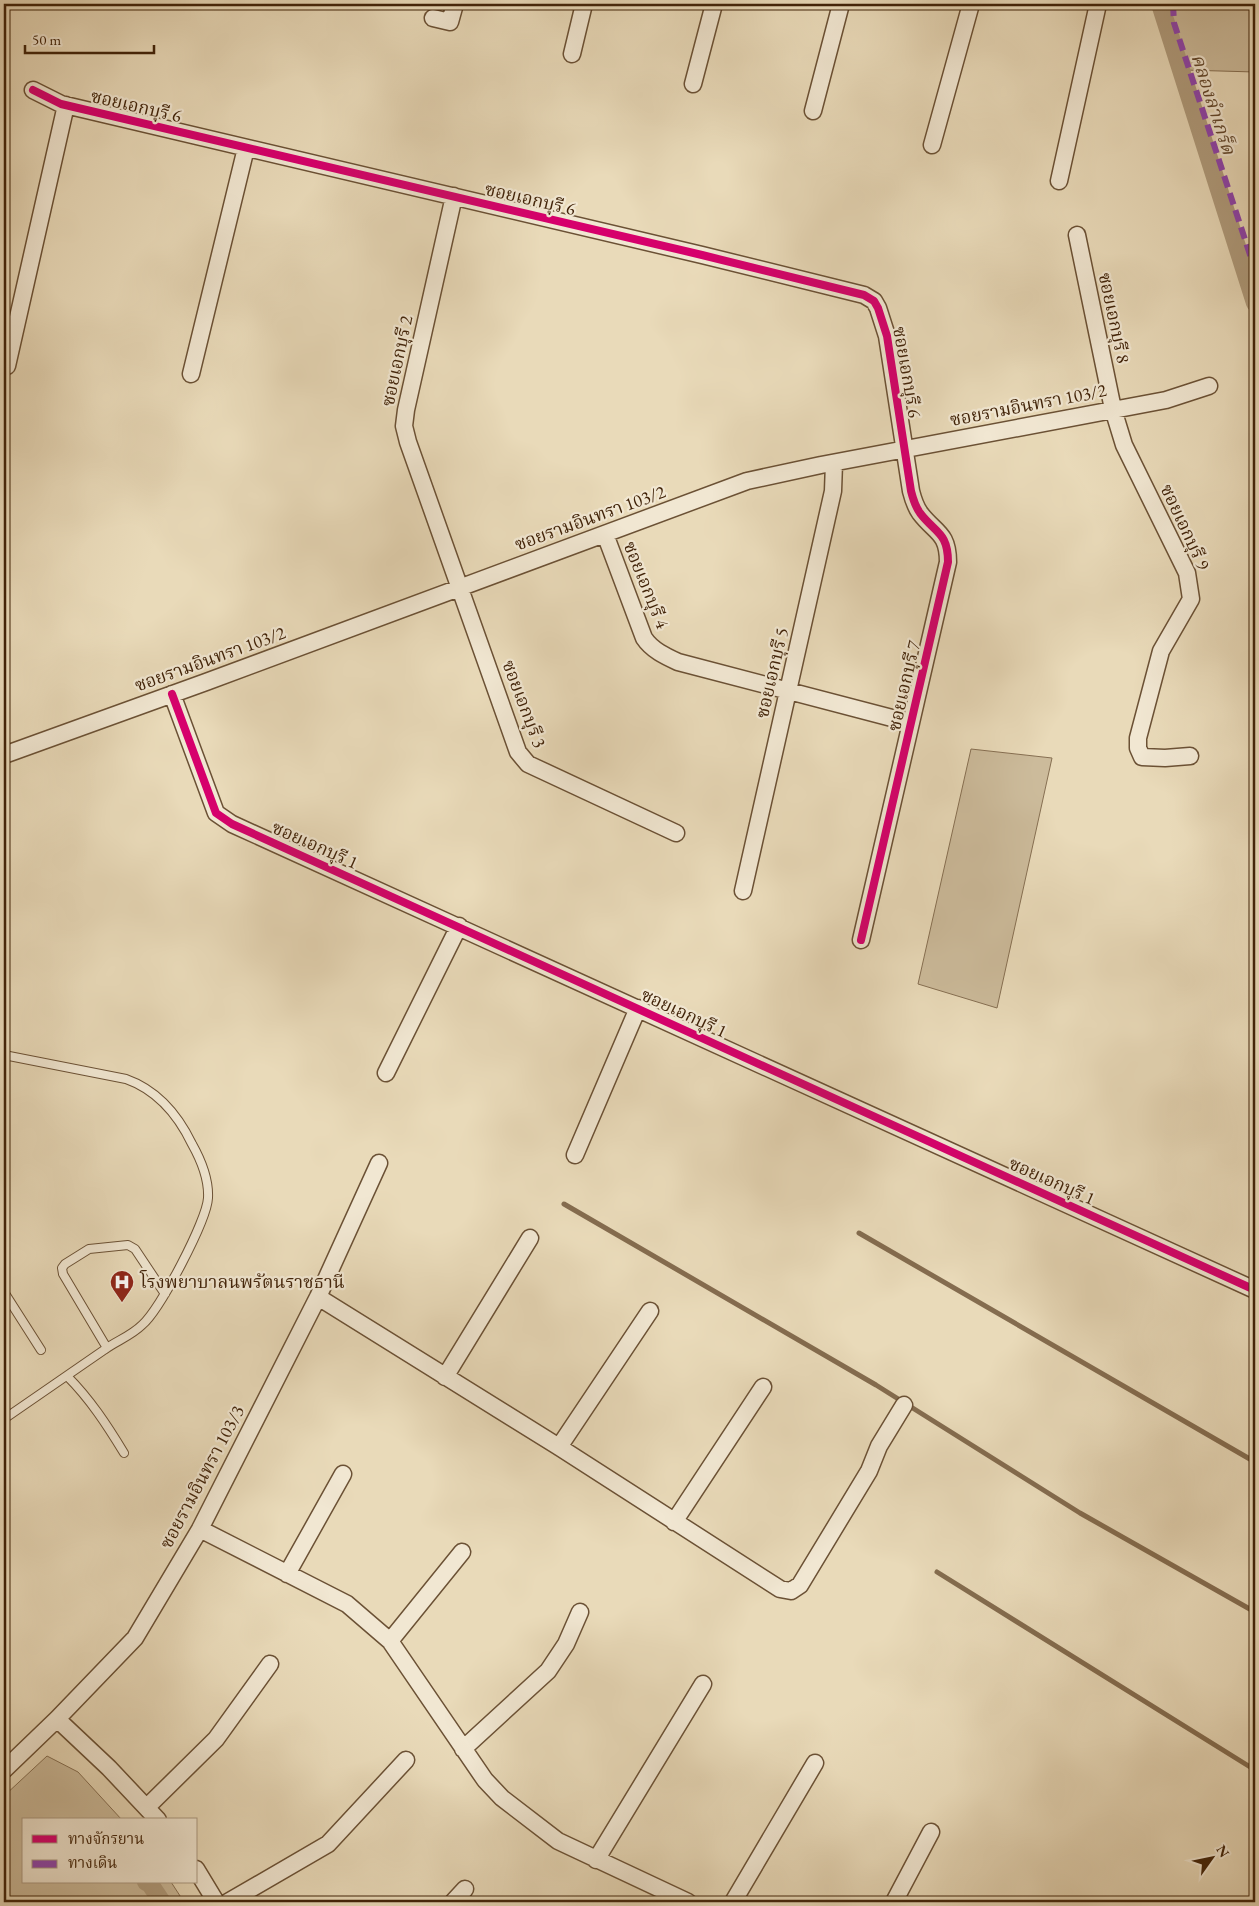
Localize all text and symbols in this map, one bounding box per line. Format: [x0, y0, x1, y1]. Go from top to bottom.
scale bar [25, 22, 154, 54]
text: 50 m [32, 30, 61, 49]
water label: คลองลำเกร็ด [1186, 51, 1242, 158]
street label: ซอยเอกบุรี 6 [88, 84, 184, 128]
street label: ซอยเอกบุรี 6 [482, 177, 578, 221]
street label: ซอยเอกบุรี 8 [1093, 270, 1135, 366]
street label: ซอยเอกบุรี 2 [376, 313, 418, 409]
street label: ซอยเอกบุรี 6 [887, 325, 927, 420]
street label: ซอยรามอินทรา 103/2 [948, 378, 1108, 431]
street label: ซอยรามอินทรา 103/2 [511, 479, 669, 556]
street label: ซอยเอกบุรี 9 [1155, 480, 1216, 574]
street label: ซอยเอกบุรี 4 [618, 538, 675, 633]
street label: ซอยรามอินทรา 103/2 [131, 620, 289, 697]
street label: ซอยเอกบุรี 5 [750, 625, 794, 721]
street label: ซอยเอกบุรี 7 [882, 638, 926, 734]
street label: ซอยเอกบุรี 3 [496, 657, 552, 751]
street label: ซอยเอกบุรี 1 [268, 815, 362, 875]
street label: ซอยเอกบุรี 1 [637, 983, 731, 1043]
street label: ซอยเอกบุรี 1 [1005, 1151, 1099, 1211]
hospital icon: โรงพยาบาลนพรัตนราชธานี [109, 1269, 135, 1303]
place label: โรงพยาบาลนพรัตนราชธานี [139, 1269, 345, 1293]
street label: ซอยรามอินทรา 103/3 [154, 1401, 249, 1552]
legend [22, 1818, 198, 1884]
text: ทางจักรยาน [68, 1829, 144, 1848]
north arrow [1186, 1834, 1236, 1884]
text: N [1212, 1841, 1234, 1861]
text: ทางเดิน [68, 1853, 117, 1872]

